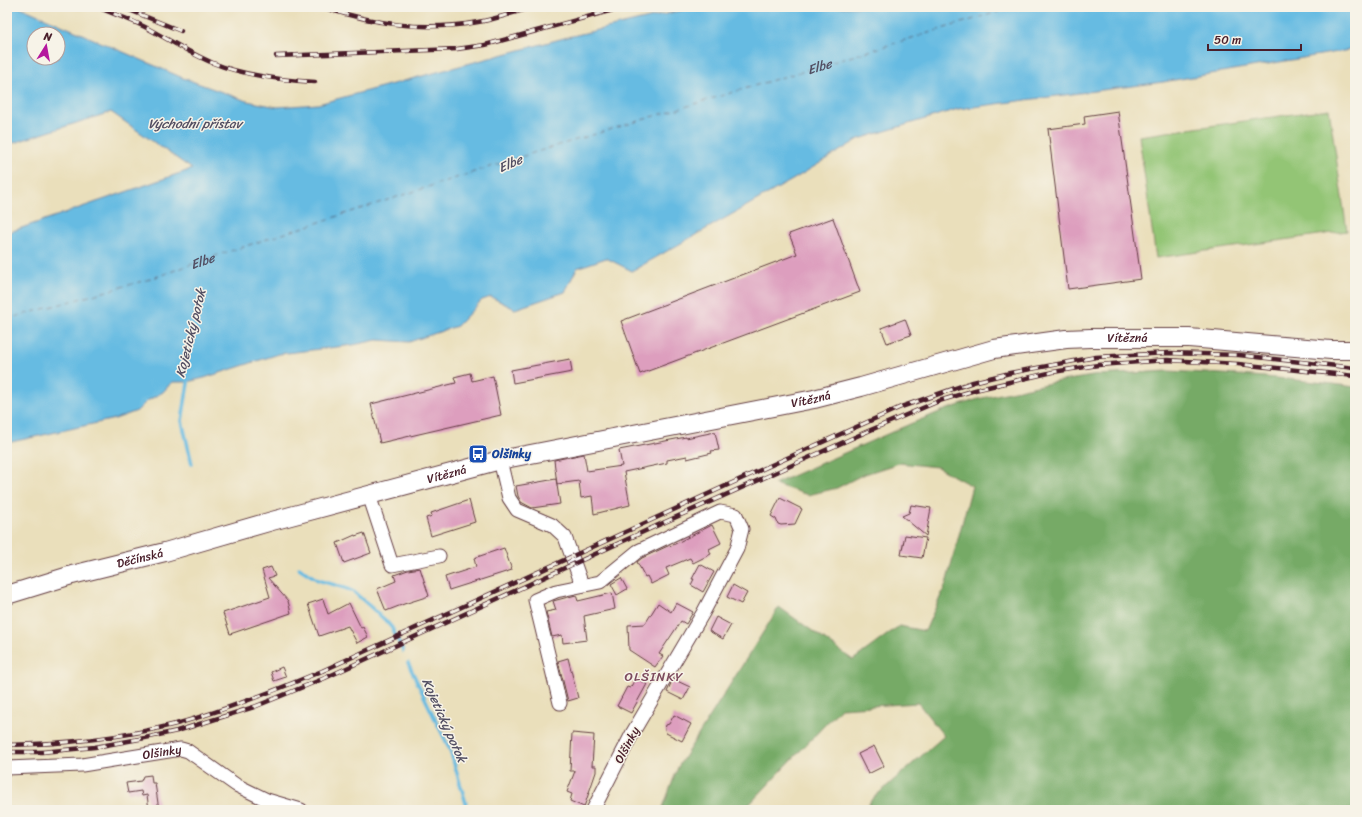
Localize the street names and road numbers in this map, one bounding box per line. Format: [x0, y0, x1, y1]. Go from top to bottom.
street label: Vítězná [1107, 327, 1147, 349]
street label: Vítězná [789, 384, 833, 414]
street label: Vítězná [424, 458, 469, 490]
street label: Děčínská [114, 542, 165, 575]
street label: Olšinky [608, 722, 646, 767]
street label: Olšinky [141, 738, 184, 766]

